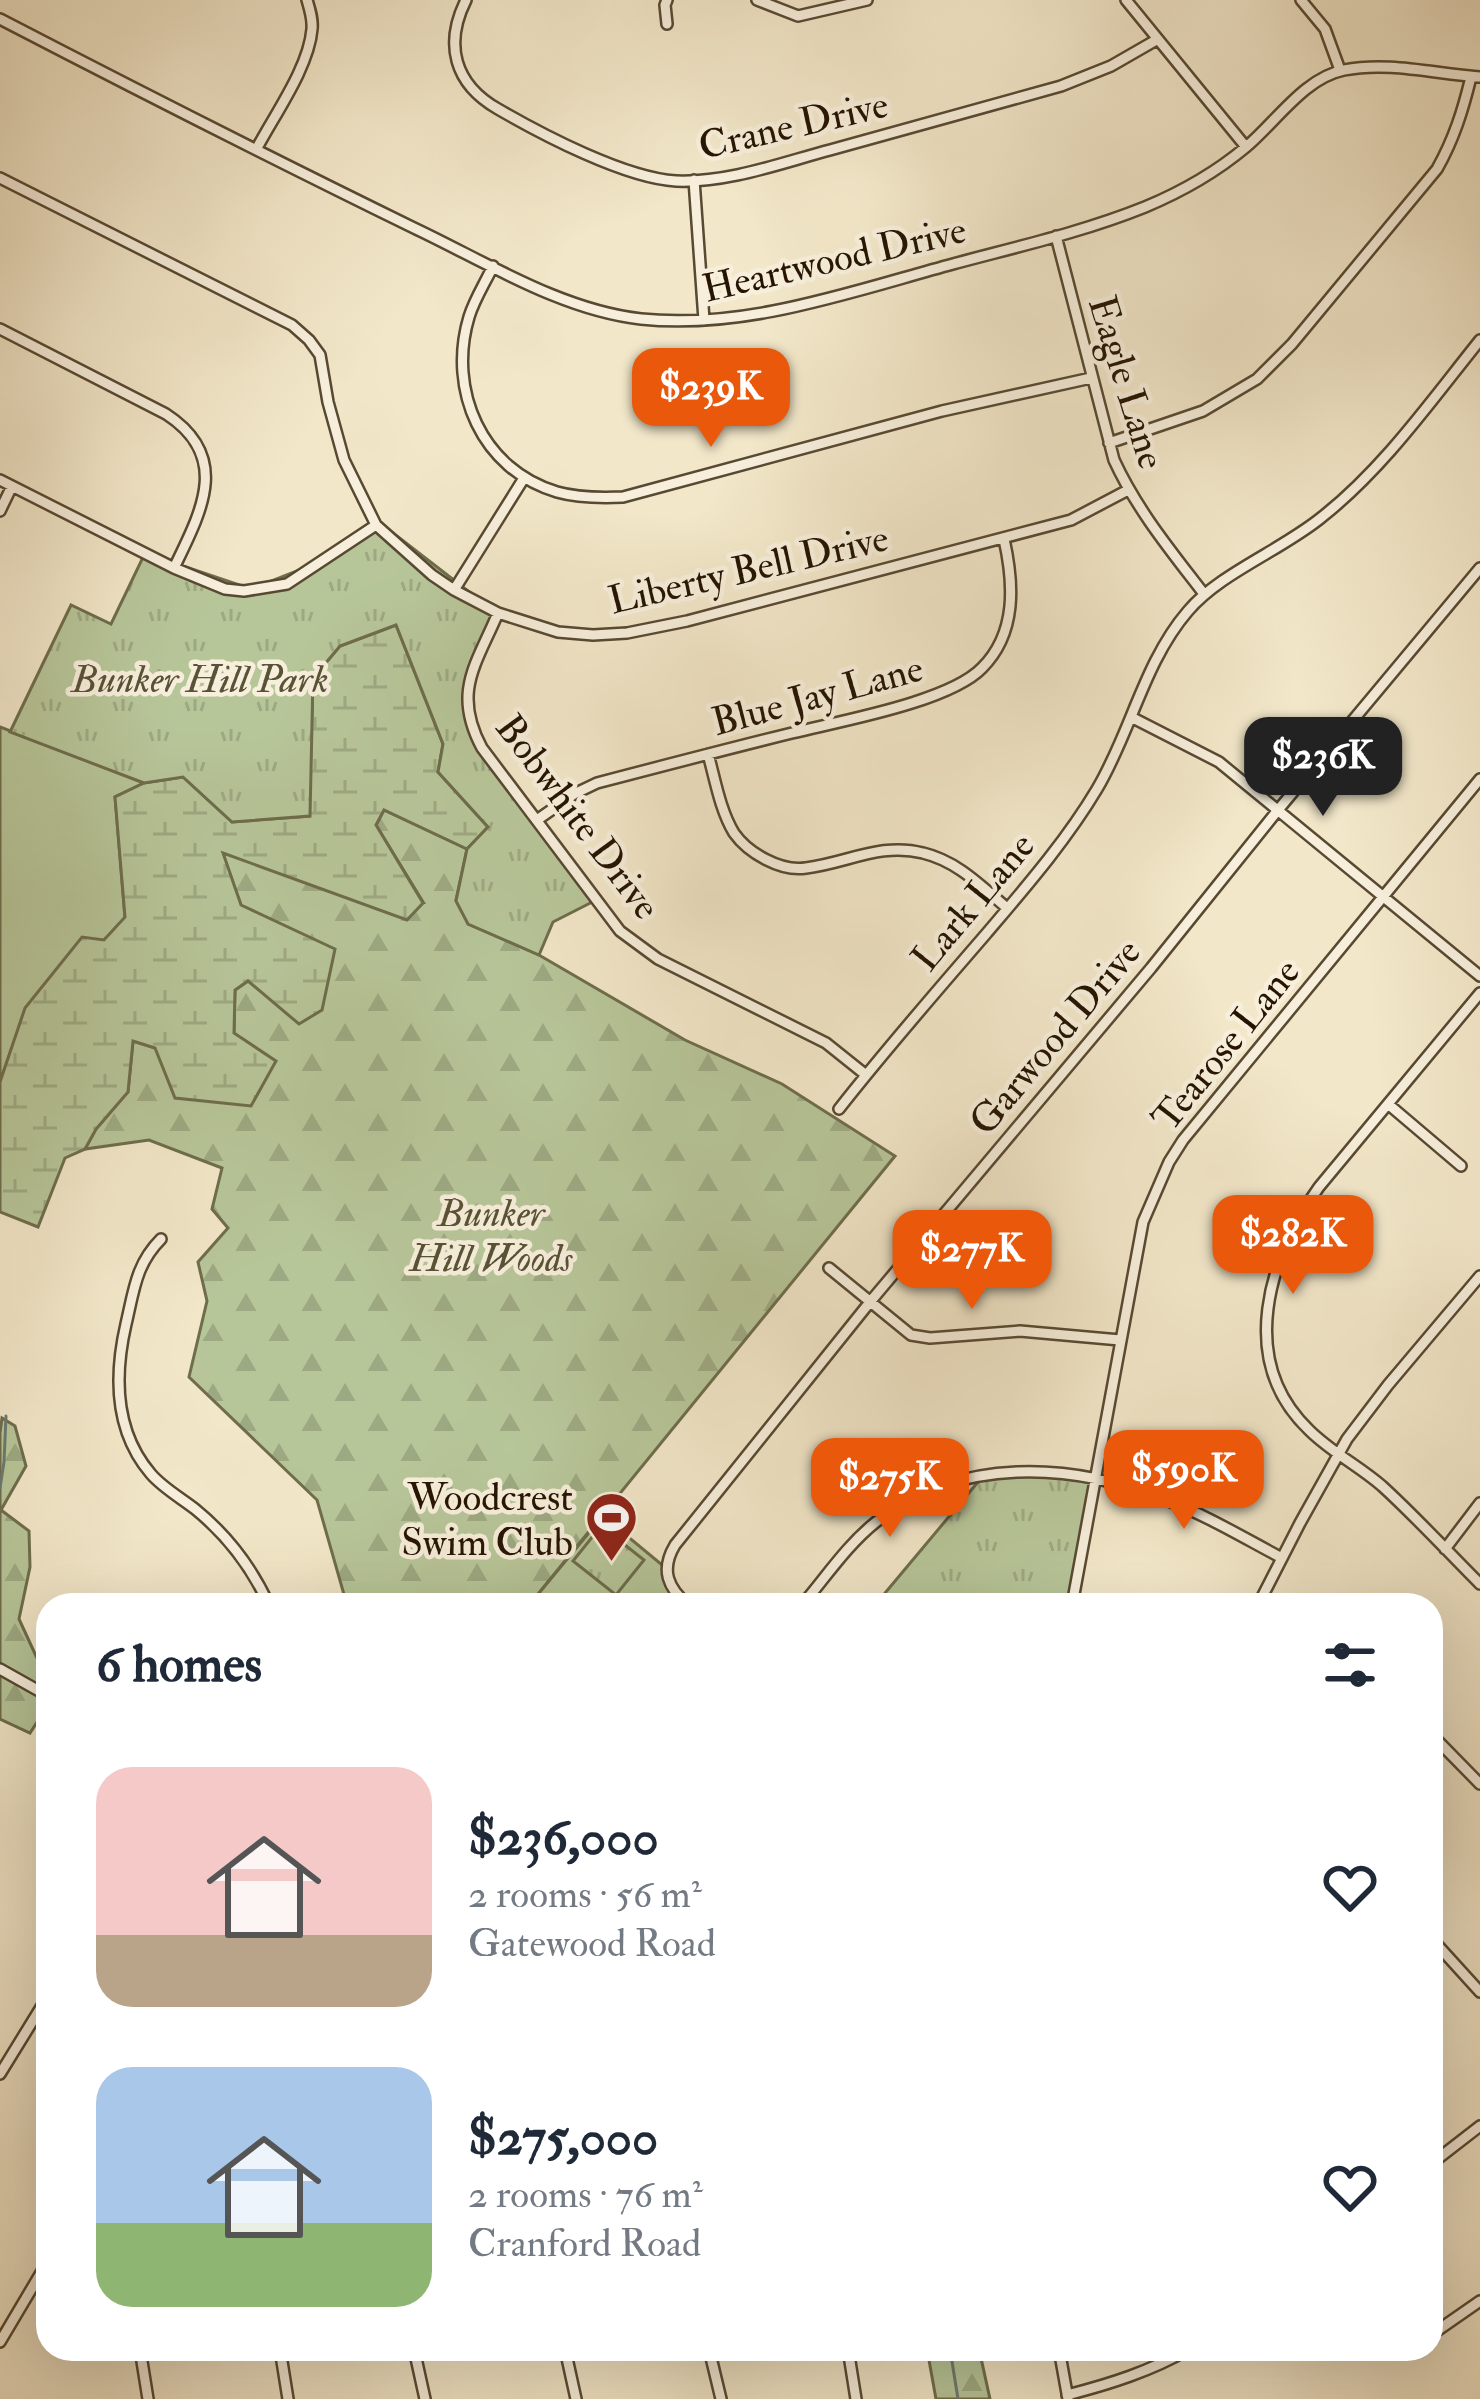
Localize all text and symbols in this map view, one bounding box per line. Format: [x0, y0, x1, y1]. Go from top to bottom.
street label: Crane Drive [694, 80, 893, 171]
street label: Heartwood Drive [698, 205, 971, 314]
street label: Eagle Lane [1077, 290, 1176, 475]
pin: $239K [627, 348, 795, 450]
text: $239K [659, 362, 763, 411]
street label: Liberty Bell Drive [604, 513, 893, 625]
street label: Blue Jay Lane [706, 644, 928, 747]
park label: Bunker Hill Park [69, 655, 329, 704]
street label: Bobwhite Drive [485, 705, 671, 929]
pin: $236K [1239, 717, 1407, 819]
text: $236K [1271, 731, 1375, 780]
street label: Lark Lane [901, 823, 1045, 981]
street label: Garwood Drive [959, 929, 1151, 1145]
street label: Tearose Lane [1142, 949, 1311, 1141]
park label: Bunker Hill Woods [408, 1189, 574, 1283]
pin: $282K [1209, 1195, 1377, 1297]
text: $282K [1239, 1209, 1347, 1258]
pin: $277K [888, 1210, 1056, 1312]
text: $277K [920, 1224, 1024, 1273]
pin: $590K [1100, 1430, 1268, 1532]
pin: $275K [806, 1438, 974, 1540]
text: $590K [1131, 1444, 1237, 1493]
text: $275K [838, 1452, 942, 1501]
place label: Woodcrest Swim Club [401, 1473, 573, 1567]
sports icon: Woodcrest Swim Club [584, 1490, 640, 1564]
icon: filters [1317, 1632, 1383, 1698]
text: 6 homes [96, 1633, 262, 1697]
text: $236,000 [468, 1806, 659, 1870]
icon: home [192, 1815, 336, 1959]
icon: heart [1317, 1854, 1383, 1920]
text: 2 rooms · 56 m² [468, 1870, 702, 1919]
text: Gatewood Road [468, 1919, 716, 1968]
text: $275,000 [468, 2106, 658, 2170]
icon: home [192, 2115, 336, 2259]
icon: heart [1317, 2154, 1383, 2220]
text: 2 rooms · 76 m² [468, 2170, 703, 2219]
text: Cranford Road [468, 2219, 701, 2268]

